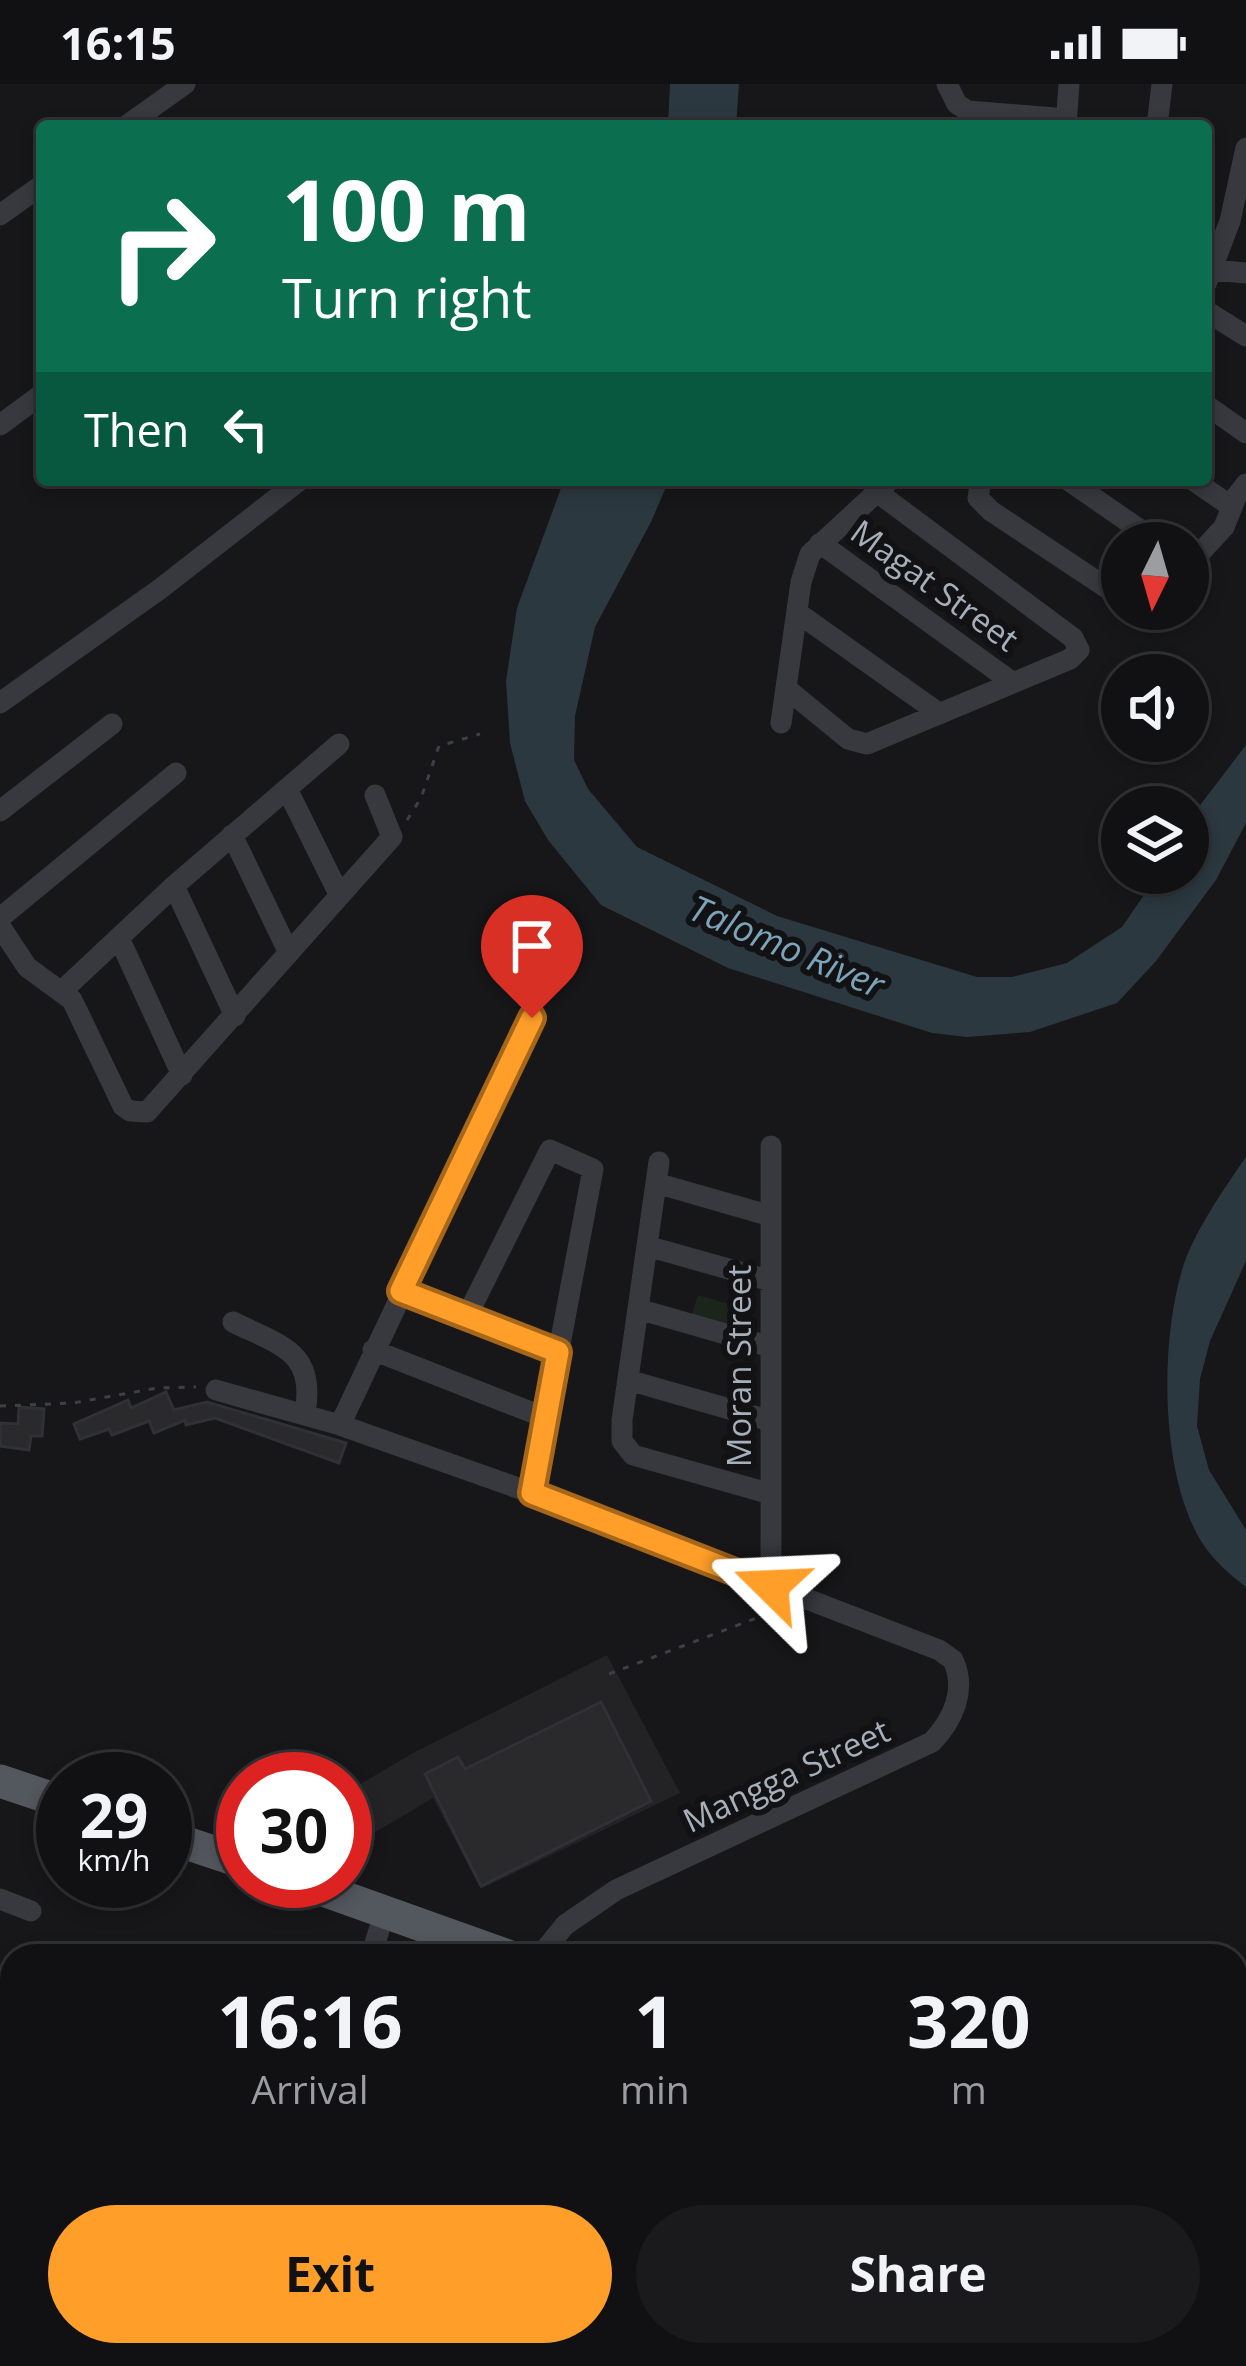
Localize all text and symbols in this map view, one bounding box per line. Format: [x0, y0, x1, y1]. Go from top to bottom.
text: 16:15 [60, 12, 176, 73]
text: 100 m [282, 151, 530, 266]
icon: right [84, 168, 240, 324]
text: Turn right [282, 260, 531, 334]
icon: left [213, 396, 279, 462]
text: Then [84, 399, 189, 460]
street label: Magat Street [842, 509, 1028, 661]
north arrow [1101, 522, 1209, 630]
map controls [1101, 522, 1209, 894]
button: sound [1101, 654, 1209, 762]
button: layers [1101, 786, 1209, 894]
water label: Talomo River [682, 883, 894, 1010]
pin [481, 895, 583, 1018]
icon: arrive [499, 913, 565, 979]
street label: Moran Street [716, 1265, 761, 1467]
position arrow [708, 1523, 834, 1649]
street label: Mangga Street [675, 1707, 897, 1843]
speed limit sign: 30 [216, 1752, 372, 1908]
text: 29 [80, 1774, 148, 1856]
text: km/h [78, 1839, 150, 1880]
text: 16:16 [217, 1971, 403, 2069]
text: 1 [634, 1971, 675, 2069]
text: 320 [907, 1971, 1031, 2069]
text: Arrival [251, 2062, 369, 2115]
text: min [620, 2062, 690, 2115]
text: m [951, 2062, 987, 2115]
button: Exit [48, 2205, 612, 2343]
button: Share [636, 2205, 1200, 2343]

